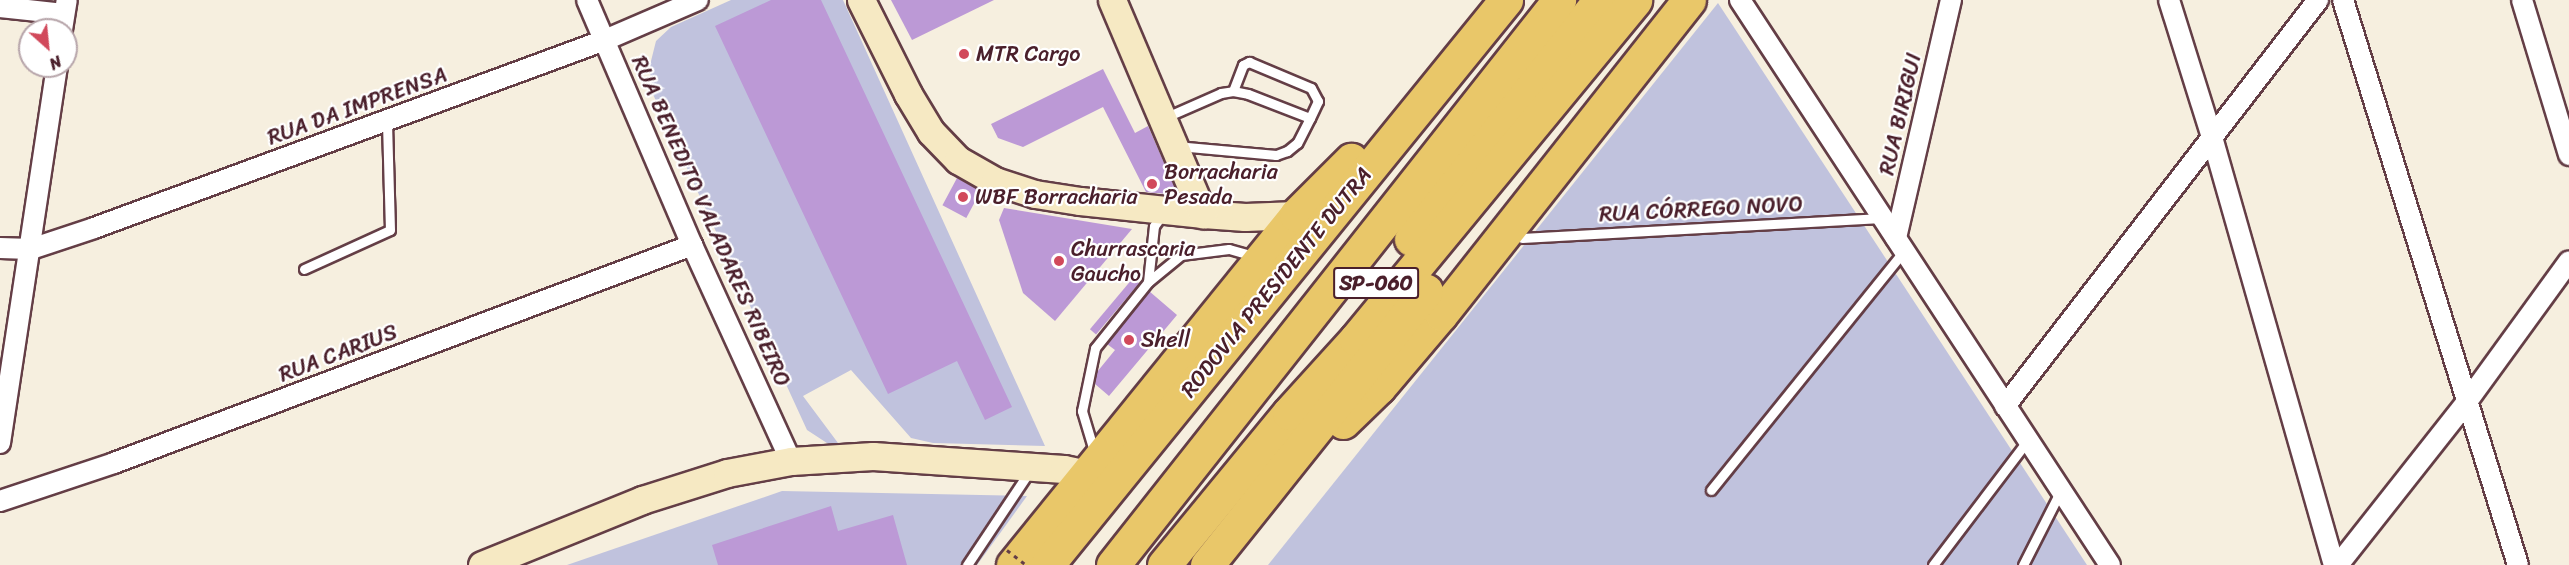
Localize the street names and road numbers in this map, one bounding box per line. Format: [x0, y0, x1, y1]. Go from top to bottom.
street label: RUA BIRIGUI [1873, 50, 1927, 178]
street label: RUA BENEDITO VALADARES RIBEIRO [627, 53, 795, 389]
street label: RUA DA IMPRENSA [264, 61, 450, 151]
street label: RODOVIA PRESIDENTE DUTRA [1175, 161, 1377, 403]
street label: RUA CÓRREGO NOVO [1598, 190, 1804, 228]
road number: SP-060 [1332, 265, 1420, 301]
street label: RUA CARIUS [277, 319, 399, 387]

